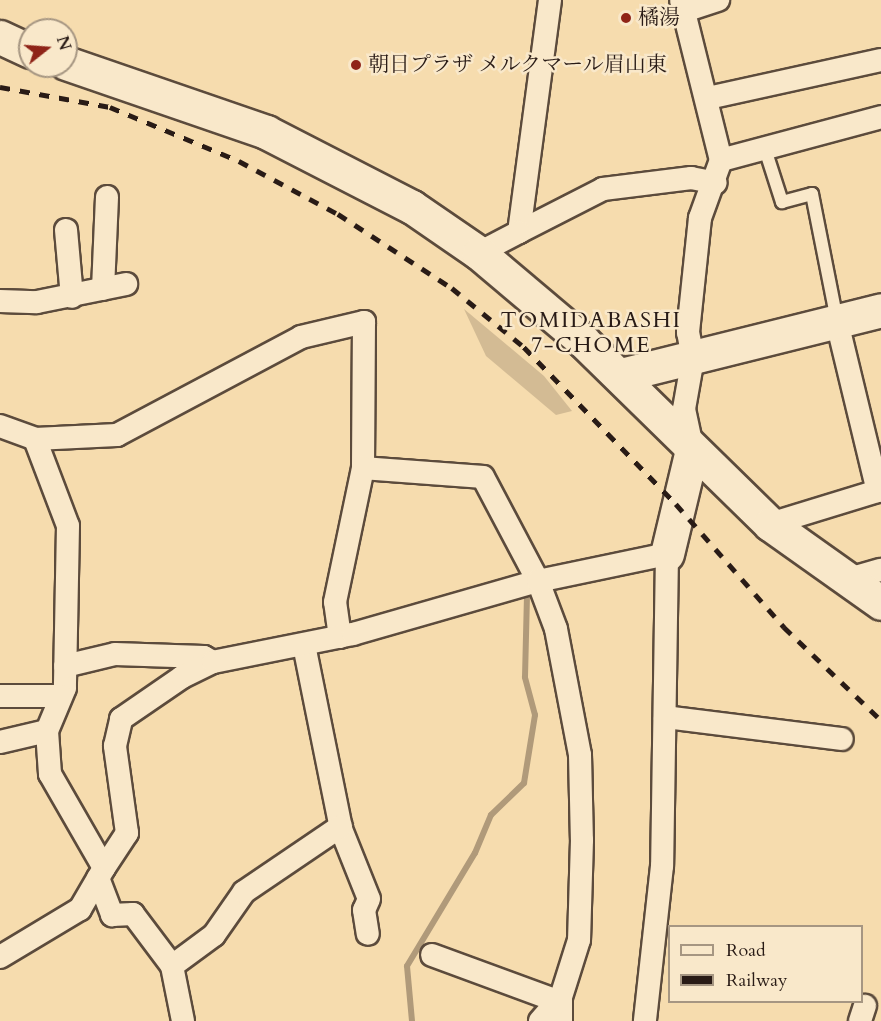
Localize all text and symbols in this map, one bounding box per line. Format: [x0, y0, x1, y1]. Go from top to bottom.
place label: 橘湯 [638, 5, 680, 31]
marker: 橘湯 [619, 11, 633, 25]
north arrow [18, 18, 78, 78]
text: N [51, 33, 76, 53]
place label: 朝日プラザ メルクマール眉山東 [368, 52, 668, 78]
marker: 朝日プラザ メルクマール眉山東 [349, 58, 363, 72]
district label: TOMIDABASHI 7-CHOME [501, 307, 681, 358]
legend [668, 925, 863, 1003]
text: Road [726, 938, 766, 963]
text: Railway [726, 968, 788, 993]

